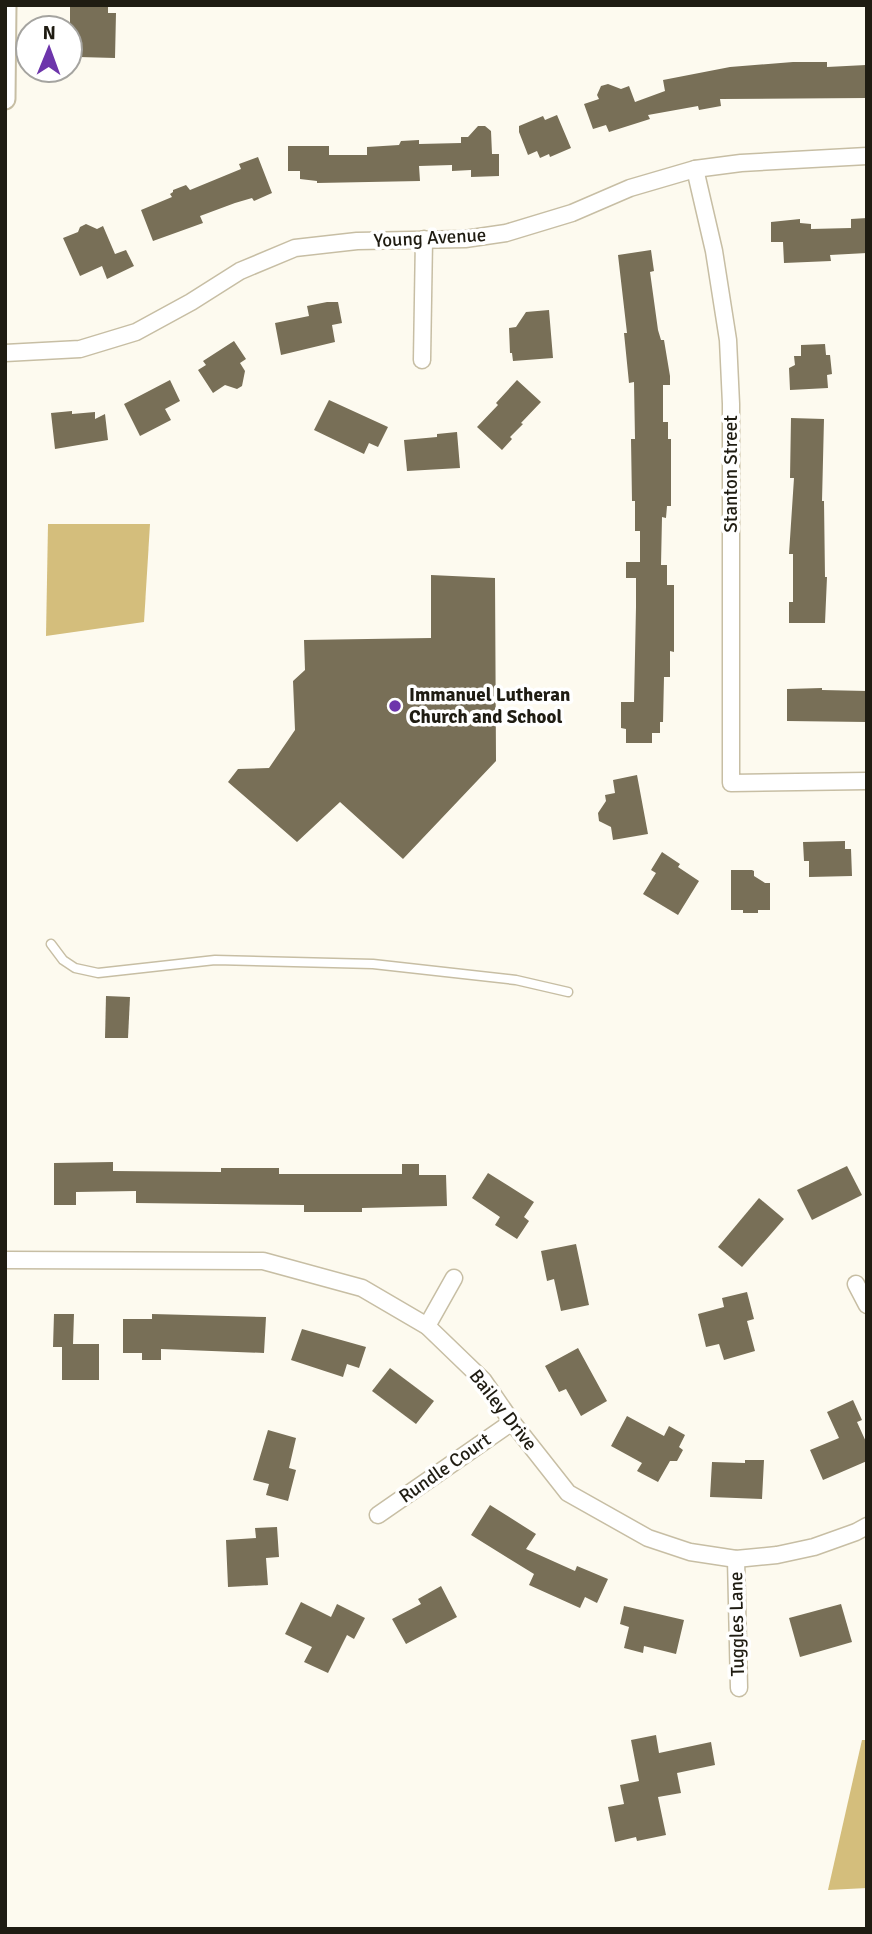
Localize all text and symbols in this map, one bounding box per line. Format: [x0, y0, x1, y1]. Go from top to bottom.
north arrow [14, 14, 84, 84]
text: N [42, 21, 56, 45]
street label: Young Avenue [373, 223, 487, 253]
street label: Stanton Street [719, 415, 743, 533]
place label: Immanuel Lutheran Church and School [409, 683, 570, 729]
marker: Immanuel Lutheran Church and School [387, 698, 403, 714]
street label: Bailey Drive [464, 1365, 542, 1455]
street label: Rundle Court [394, 1427, 496, 1508]
street label: Tuggles Lane [724, 1571, 750, 1677]

